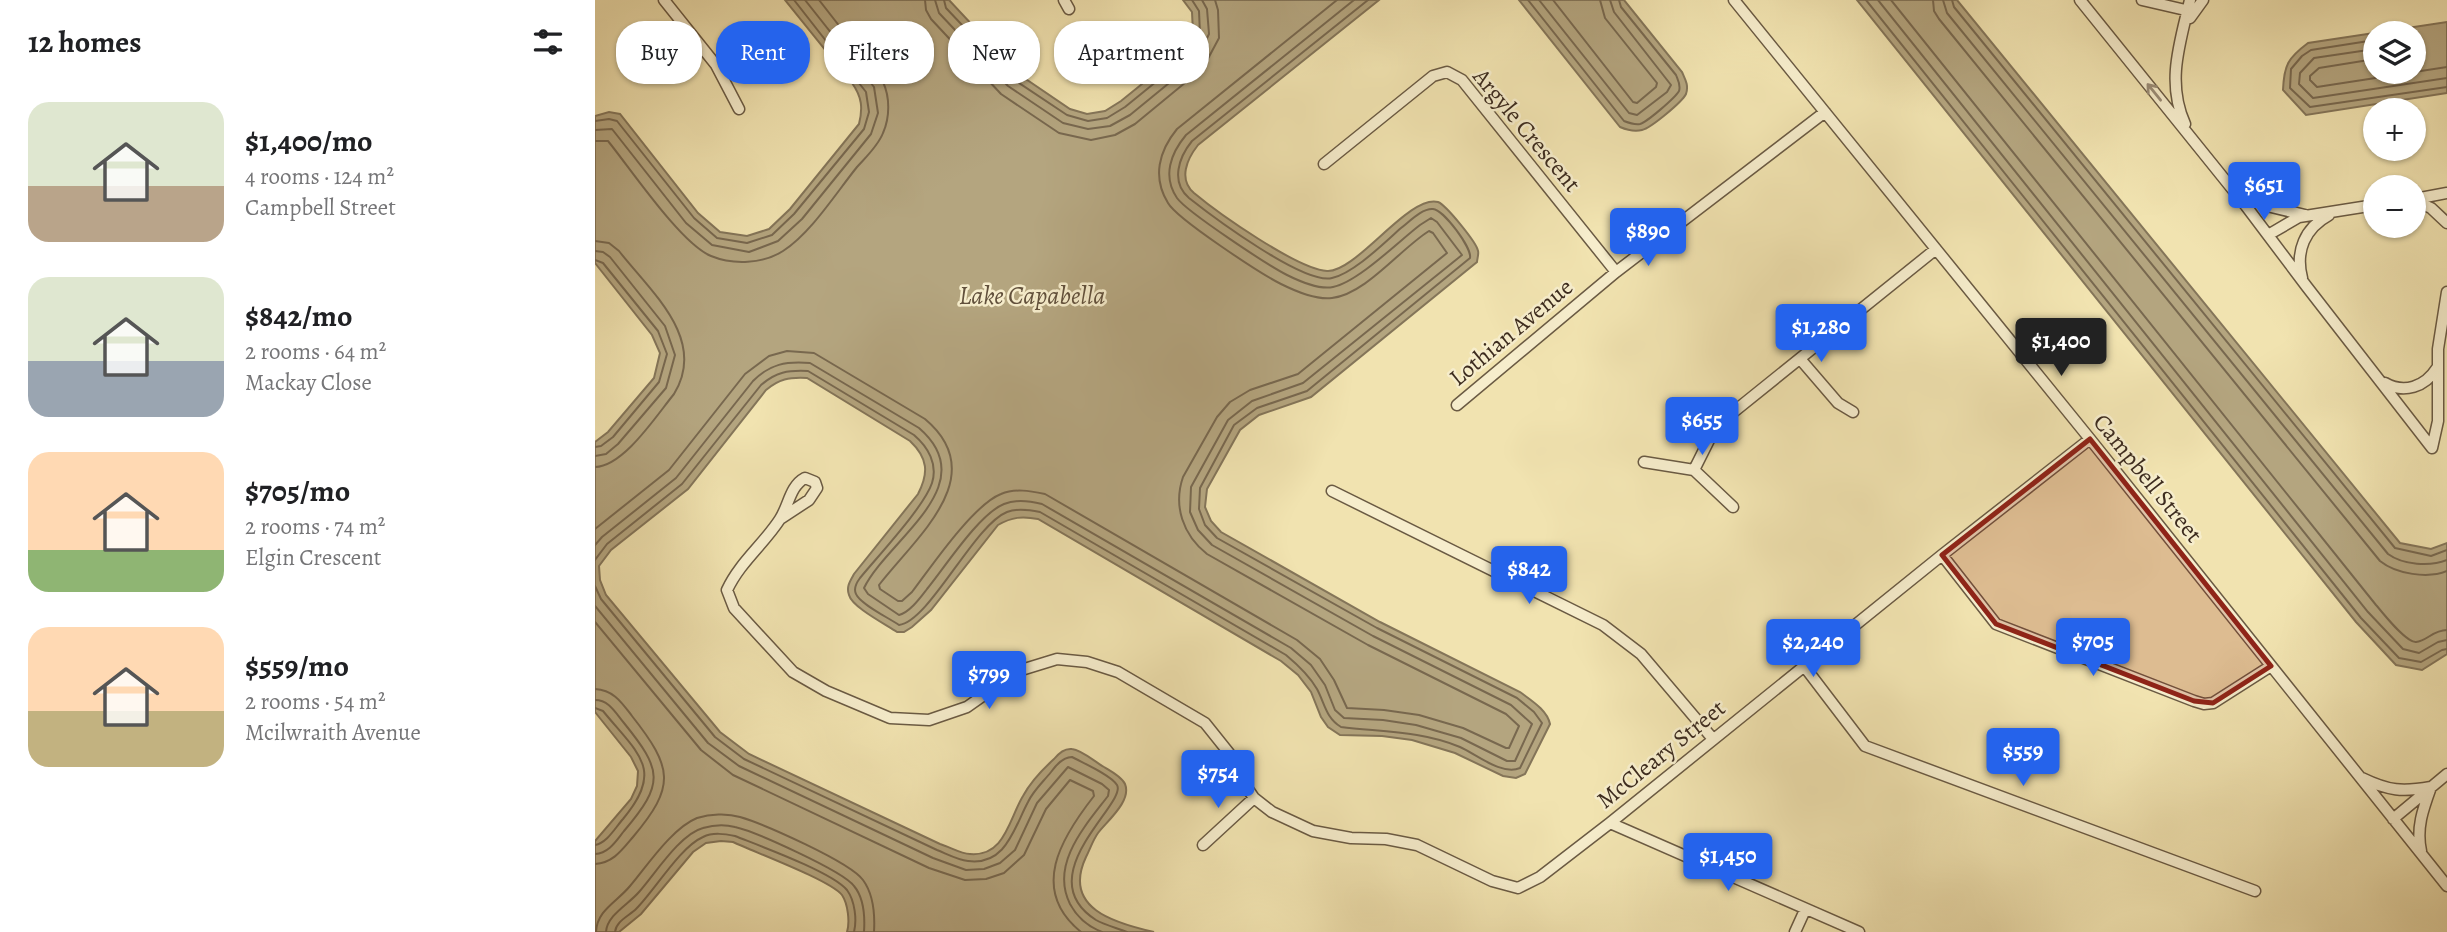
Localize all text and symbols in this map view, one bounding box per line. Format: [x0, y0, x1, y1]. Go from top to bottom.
chip: Buy [616, 21, 702, 84]
chip: Rent [716, 21, 810, 84]
chip: Filters [824, 21, 934, 84]
chip: New [948, 21, 1040, 84]
chip: Apartment [1054, 21, 1209, 84]
map controls [2363, 21, 2426, 238]
button: layers [2363, 21, 2426, 84]
text: 12 homes [28, 22, 141, 62]
icon: filters [529, 23, 567, 61]
street label: Argyle Crescent [1465, 61, 1588, 199]
one-way arrow [2146, 83, 2162, 101]
button: + [2363, 98, 2426, 161]
text: $1,400/mo [245, 121, 373, 161]
icon: home [84, 130, 168, 214]
text: 4 rooms · 124 m² [245, 161, 394, 192]
pin: $651 [2223, 162, 2305, 222]
text: $651 [2244, 169, 2284, 200]
button: − [2363, 175, 2426, 238]
text: Campbell Street [245, 192, 396, 223]
pin: $890 [1607, 208, 1689, 268]
text: $890 [1626, 215, 1670, 246]
street label: Lothian Avenue [1442, 271, 1580, 393]
water label: Lake Capabella [959, 278, 1105, 313]
text: $842/mo [245, 296, 352, 336]
pin: $1,280 [1764, 304, 1878, 364]
icon: home [84, 305, 168, 389]
text: $1,280 [1792, 311, 1850, 342]
pin: $1,400 [2004, 318, 2118, 378]
text: $1,400 [2031, 325, 2091, 356]
text: 2 rooms · 64 m² [245, 336, 386, 367]
text: Mackay Close [245, 367, 372, 398]
pin: $655 [1661, 398, 1743, 457]
text: $655 [1681, 404, 1723, 435]
street label: Campbell Street [2086, 407, 2210, 549]
text: $705/mo [245, 471, 350, 511]
icon: home [84, 480, 168, 564]
text: 2 rooms · 74 m² [245, 511, 385, 542]
text: Elgin Crescent [245, 542, 381, 573]
pin: $842 [1488, 546, 1570, 606]
text: $842 [1507, 553, 1551, 584]
pin: $705 [2052, 618, 2134, 678]
pin: $2,240 [1756, 620, 1870, 679]
text: $705 [2072, 625, 2114, 656]
text: $2,240 [1782, 626, 1844, 657]
text: $559/mo [245, 646, 349, 686]
pin: $799 [948, 652, 1030, 711]
icon: home [84, 655, 168, 739]
text: $799 [968, 658, 1010, 689]
text: 2 rooms · 54 m² [245, 686, 386, 717]
street label: McCleary Street [1590, 692, 1732, 816]
text: Mcilwraith Avenue [245, 717, 421, 748]
pin: $559 [1982, 728, 2064, 788]
text: $559 [2002, 735, 2044, 766]
pin: $754 [1177, 750, 1259, 810]
text: $754 [1197, 757, 1239, 788]
pin: $1,450 [1671, 834, 1785, 893]
text: $1,450 [1699, 840, 1757, 871]

